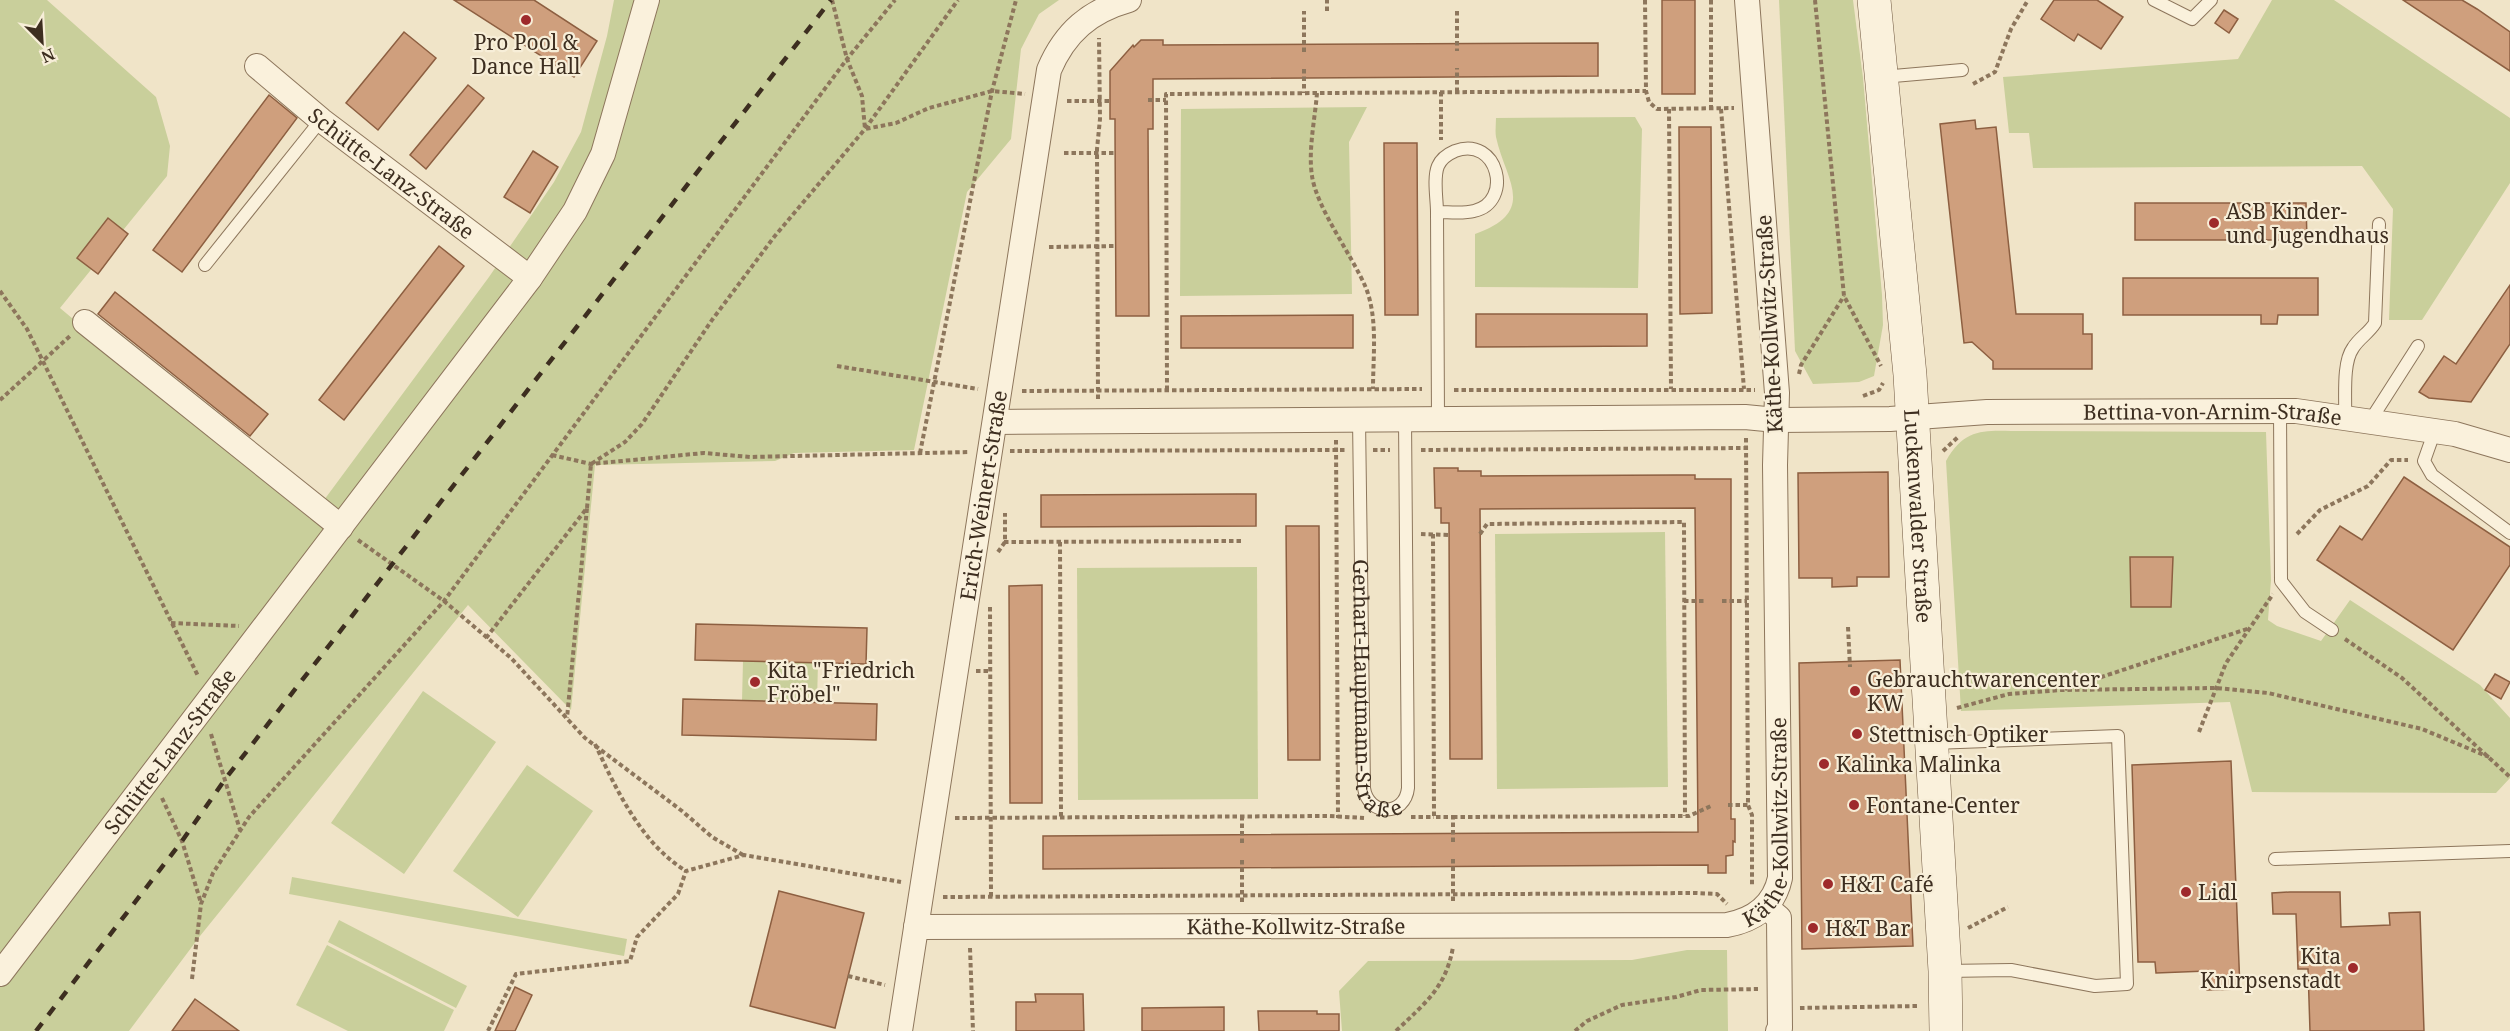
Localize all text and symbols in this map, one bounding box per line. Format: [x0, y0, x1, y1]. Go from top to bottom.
north arrow [12, 12, 72, 72]
marker: Pro Pool & Dance Hall [519, 13, 533, 27]
place label: Pro Pool & Dance Hall [471, 28, 581, 80]
text: N [38, 43, 58, 68]
street label: Schütte-Lanz-Straße [302, 101, 480, 245]
place label: ASB Kinder- und Jugendhaus [2226, 197, 2389, 249]
street label: Käthe-Kollwitz-Straße [1749, 214, 1789, 434]
marker: ASB Kinder- und Jugendhaus [2207, 216, 2221, 230]
street label: Erich-Weinert-Straße [953, 388, 1013, 602]
street label: Bettina-von-Arnim-Straße [2083, 397, 2344, 431]
street label: Luckenwalder Straße [1898, 408, 1939, 624]
street label: Gerhart-Hauptmann-Straße [1347, 559, 1407, 824]
place label: Kita "Friedrich Fröbel" [767, 656, 915, 708]
street label: Schütte-Lanz-Straße [97, 662, 242, 840]
place label: Gebrauchtwarencenter KW [1867, 665, 2100, 717]
marker: Kita "Friedrich Fröbel" [748, 675, 762, 689]
marker: Gebrauchtwarencenter KW [1848, 684, 1862, 698]
street label: Käthe-Kollwitz-Straße [1738, 717, 1794, 933]
place label: Stettnisch Optiker [1869, 720, 2048, 748]
marker: Stettnisch Optiker [1850, 727, 1864, 741]
place label: Kalinka Malinka [1836, 750, 2001, 778]
marker: Kalinka Malinka [1817, 757, 1831, 771]
place label: Fontane-Center [1866, 791, 2020, 819]
marker: Fontane-Center [1847, 798, 1861, 812]
place label: H&T Café [1840, 870, 1934, 898]
marker: H&T Café [1821, 877, 1835, 891]
place label: Lidl [2198, 878, 2238, 906]
marker: Lidl [2179, 885, 2193, 899]
street label: Käthe-Kollwitz-Straße [1186, 912, 1406, 940]
place label: H&T Bar [1825, 914, 1910, 942]
marker: H&T Bar [1806, 921, 1820, 935]
place label: Kita Knirpsenstadt [2200, 942, 2341, 994]
marker: Kita Knirpsenstadt [2346, 961, 2360, 975]

